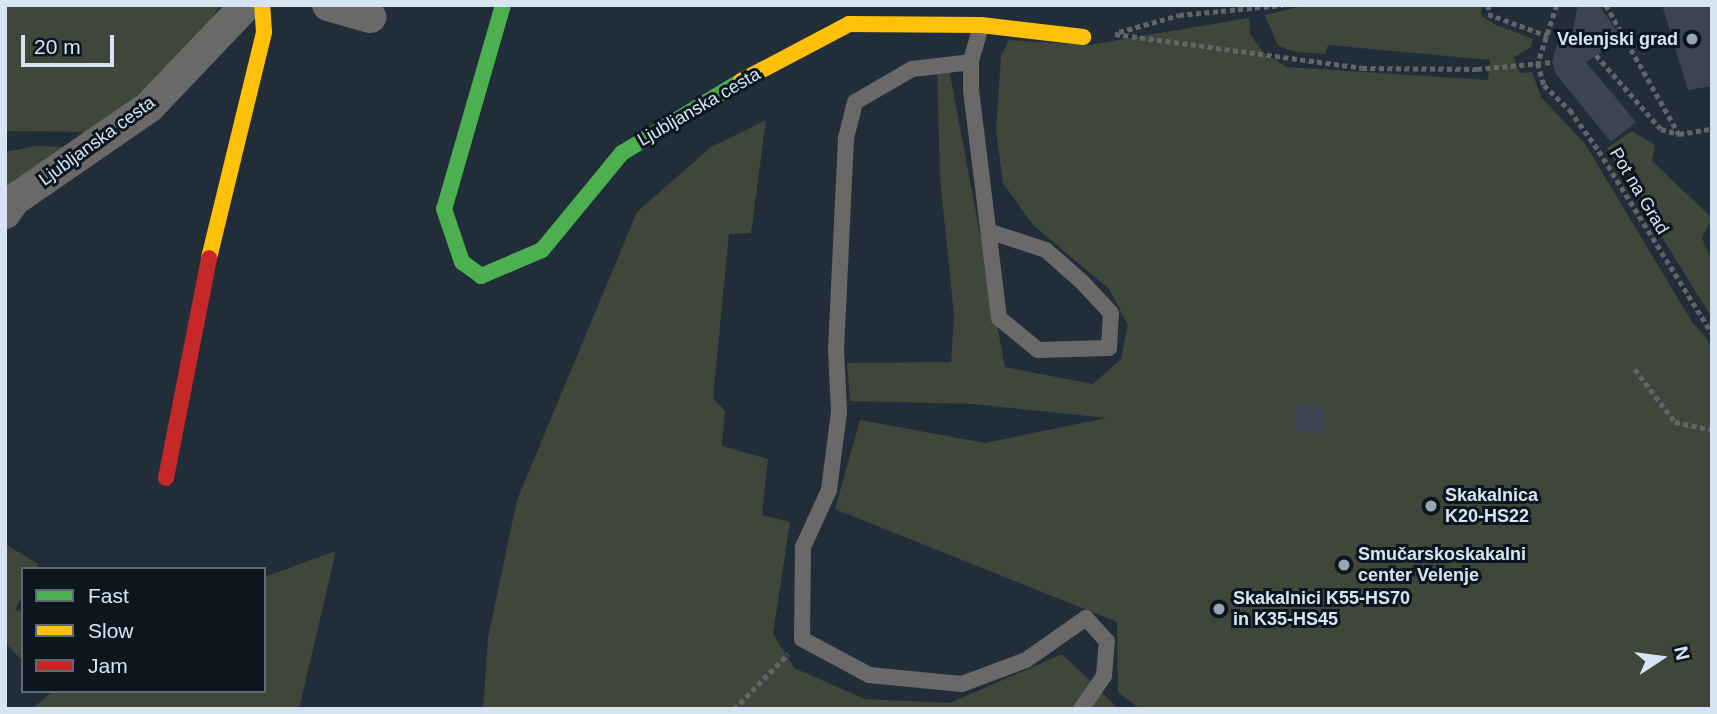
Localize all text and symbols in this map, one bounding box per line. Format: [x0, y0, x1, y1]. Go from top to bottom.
scale bar [24, 21, 117, 65]
place label: Velenjski grad [1557, 28, 1678, 50]
marker: Velenjski grad [1684, 31, 1700, 47]
text: 20 m [34, 35, 81, 58]
street label: Ljubljanska cesta [634, 63, 764, 151]
street label: Ljubljanska cesta [35, 92, 159, 190]
street label: Pot na Grad [1605, 144, 1673, 238]
place label: Skakalnica K20-HS22 [1445, 485, 1538, 528]
marker: Skakalnica K20-HS22 [1423, 498, 1439, 514]
place label: Smučarskoskakalni center Velenje [1358, 544, 1526, 586]
marker: Smučarskoskakalni center Velenje [1336, 557, 1352, 573]
legend [21, 567, 266, 693]
text: Fast [88, 584, 129, 607]
place label: Skakalnici K55-HS70 in K35-HS45 [1233, 588, 1410, 630]
marker: Skakalnici K55-HS70 in K35-HS45 [1211, 601, 1227, 617]
text: Slow [88, 619, 134, 642]
north arrow [1626, 623, 1696, 693]
text: N [1670, 644, 1694, 662]
text: Jam [88, 654, 128, 677]

